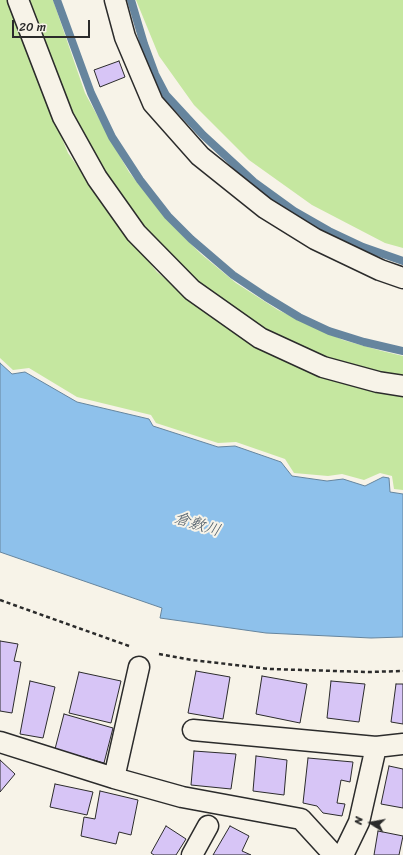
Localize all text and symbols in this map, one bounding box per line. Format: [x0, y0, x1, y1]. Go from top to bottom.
scale bar [14, 12, 92, 38]
text: 20 m [19, 16, 46, 38]
water label: 倉敷川 [171, 509, 223, 541]
north arrow [351, 803, 391, 843]
text: N [349, 815, 369, 826]

